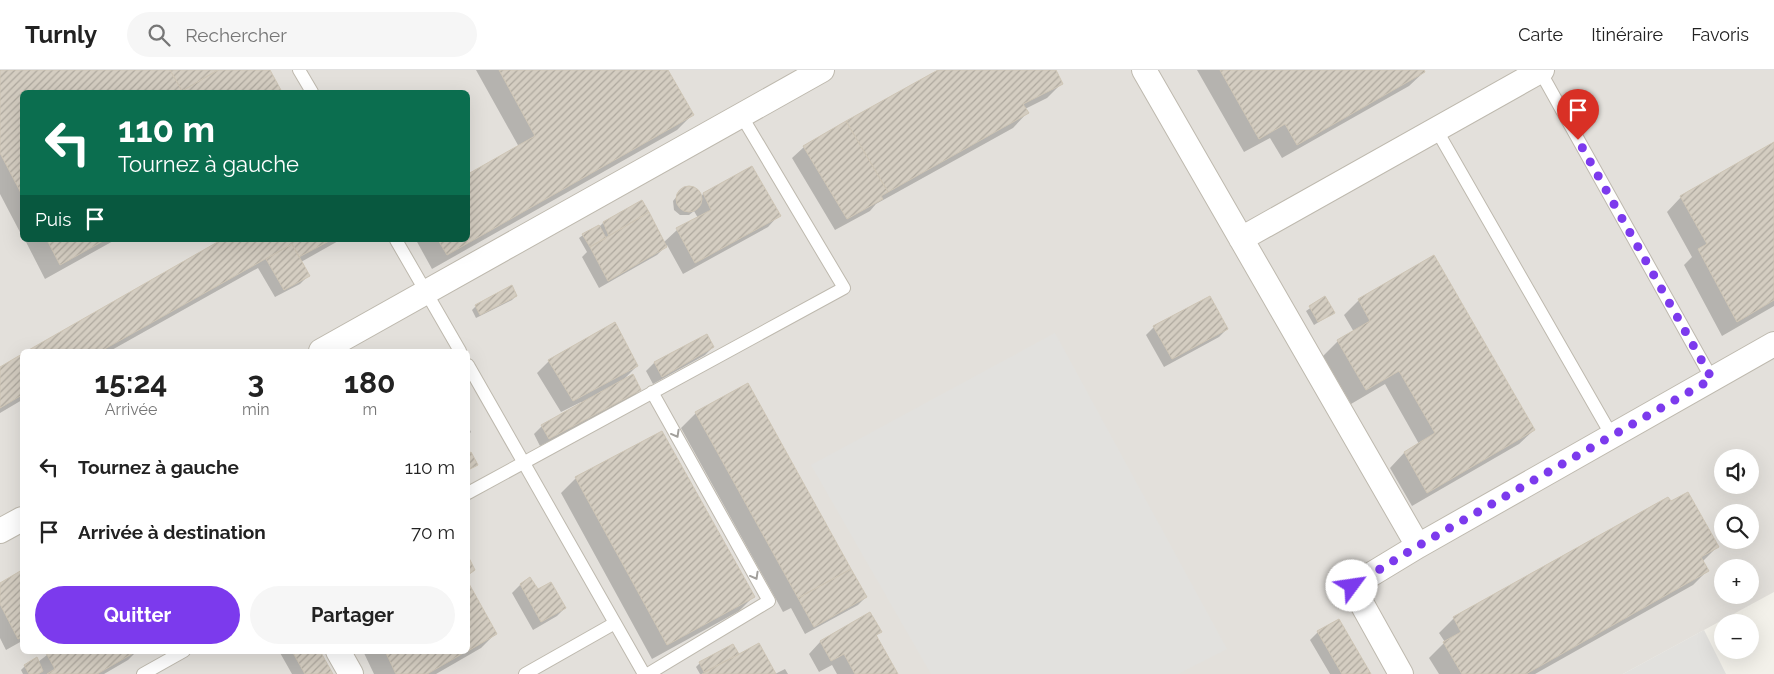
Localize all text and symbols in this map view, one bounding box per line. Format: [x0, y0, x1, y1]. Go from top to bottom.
search box [127, 12, 477, 57]
text: Turnly [25, 20, 97, 49]
icon: search [145, 21, 173, 49]
text: Rechercher [185, 24, 287, 46]
text: Carte [1518, 24, 1563, 45]
text: Itinéraire [1591, 24, 1663, 45]
text: Favoris [1691, 24, 1749, 45]
pin [1557, 89, 1599, 140]
icon: arrive [1564, 96, 1592, 124]
text: 110 m [118, 109, 215, 150]
icon: left [35, 110, 100, 175]
text: Tournez à gauche [118, 151, 299, 177]
icon: arrive [81, 205, 109, 233]
text: Puis [35, 208, 71, 230]
text: 15:24 [95, 365, 167, 400]
text: 3 [247, 365, 264, 400]
text: 180 [344, 365, 395, 400]
text: Arrivée [105, 400, 157, 419]
text: min [242, 400, 270, 419]
text: m [362, 400, 377, 419]
one-way arrow [670, 429, 680, 438]
map controls [1714, 449, 1759, 659]
button: sound [1714, 449, 1759, 494]
icon: left [35, 453, 63, 481]
text: Tournez à gauche [78, 456, 239, 478]
text: 110 m [405, 456, 455, 478]
button: search [1714, 504, 1759, 549]
icon: arrive [35, 518, 63, 546]
text: Arrivée à destination [78, 521, 266, 543]
text: 70 m [411, 521, 455, 543]
position arrow [1325, 559, 1377, 611]
button: + [1714, 559, 1759, 604]
one-way arrow [749, 571, 759, 580]
button: Quitter [35, 586, 240, 644]
button: Partager [250, 586, 455, 644]
button: − [1714, 614, 1759, 659]

